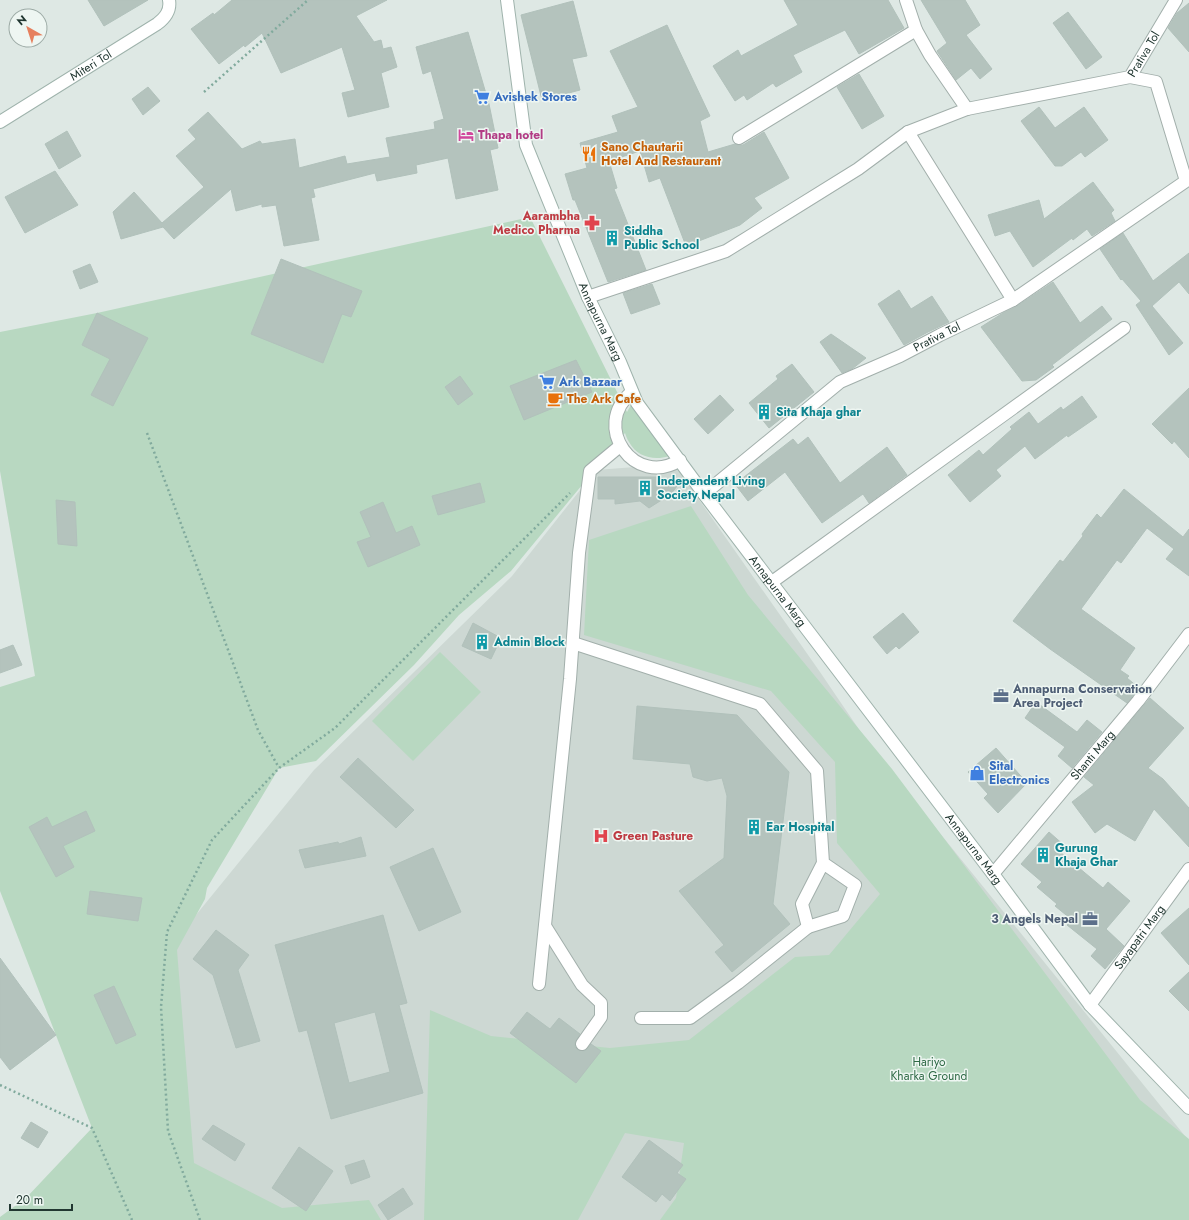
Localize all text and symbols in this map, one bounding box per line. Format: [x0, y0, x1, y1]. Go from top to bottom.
north arrow [8, 8, 48, 48]
text: N [13, 11, 30, 29]
street label: Prativa Tol [1123, 28, 1164, 81]
street label: Miteri Tol [66, 45, 115, 85]
supermarket icon: Avishek Stores [473, 88, 491, 106]
place label: Avishek Stores [493, 88, 578, 106]
hotel icon: Thapa hotel [457, 126, 475, 144]
place label: Thapa hotel [478, 126, 543, 144]
place label: Sano Chautarii Hotel And Restaurant [601, 138, 721, 170]
restaurant icon: Sano Chautarii Hotel And Restaurant [580, 145, 598, 163]
place label: Aarambha Medico Pharma [493, 207, 580, 239]
pharmacy icon: Aarambha Medico Pharma [583, 214, 601, 232]
place label: Siddha Public School [624, 222, 699, 254]
building icon: Siddha Public School [603, 229, 621, 247]
street label: Annapurna Marg [574, 280, 627, 364]
street label: Prativa Tol [910, 318, 963, 356]
supermarket icon: Ark Bazaar [538, 373, 556, 391]
place label: Ark Bazaar [558, 373, 622, 391]
cafe icon: The Ark Cafe [546, 390, 564, 408]
place label: The Ark Cafe [567, 390, 641, 408]
building icon: Sita Khaja ghar [755, 403, 773, 421]
place label: Sita Khaja ghar [776, 403, 861, 421]
place label: Independent Living Society Nepal [657, 472, 765, 504]
building icon: Independent Living Society Nepal [636, 479, 654, 497]
street label: Annapurna Marg [745, 551, 811, 630]
building icon: Admin Block [473, 633, 491, 651]
place label: Admin Block [493, 633, 565, 651]
place label: Annapurna Conservation Area Project [1012, 680, 1152, 712]
office icon: Annapurna Conservation Area Project [992, 687, 1010, 705]
street label: Shanti Marg [1066, 726, 1119, 784]
place label: Sital Electronics [989, 757, 1050, 789]
shop icon: Sital Electronics [968, 764, 986, 782]
street label: Annapurna Marg [941, 809, 1007, 888]
building icon: Ear Hospital [745, 818, 763, 836]
place label: Ear Hospital [766, 818, 834, 836]
hospital icon: Green Pasture [592, 827, 610, 845]
place label: Green Pasture [613, 827, 693, 845]
place label: Gurung Khaja Ghar [1055, 839, 1118, 871]
building icon: Gurung Khaja Ghar [1034, 846, 1052, 864]
street label: Sayapatri Marg [1110, 901, 1169, 973]
place label: 3 Angels Nepal [991, 910, 1078, 928]
office icon: 3 Angels Nepal [1081, 910, 1099, 928]
park label: Hariyo Kharka Ground [891, 1053, 967, 1085]
scale bar [10, 1186, 72, 1212]
text: 20 m [16, 1191, 43, 1209]

